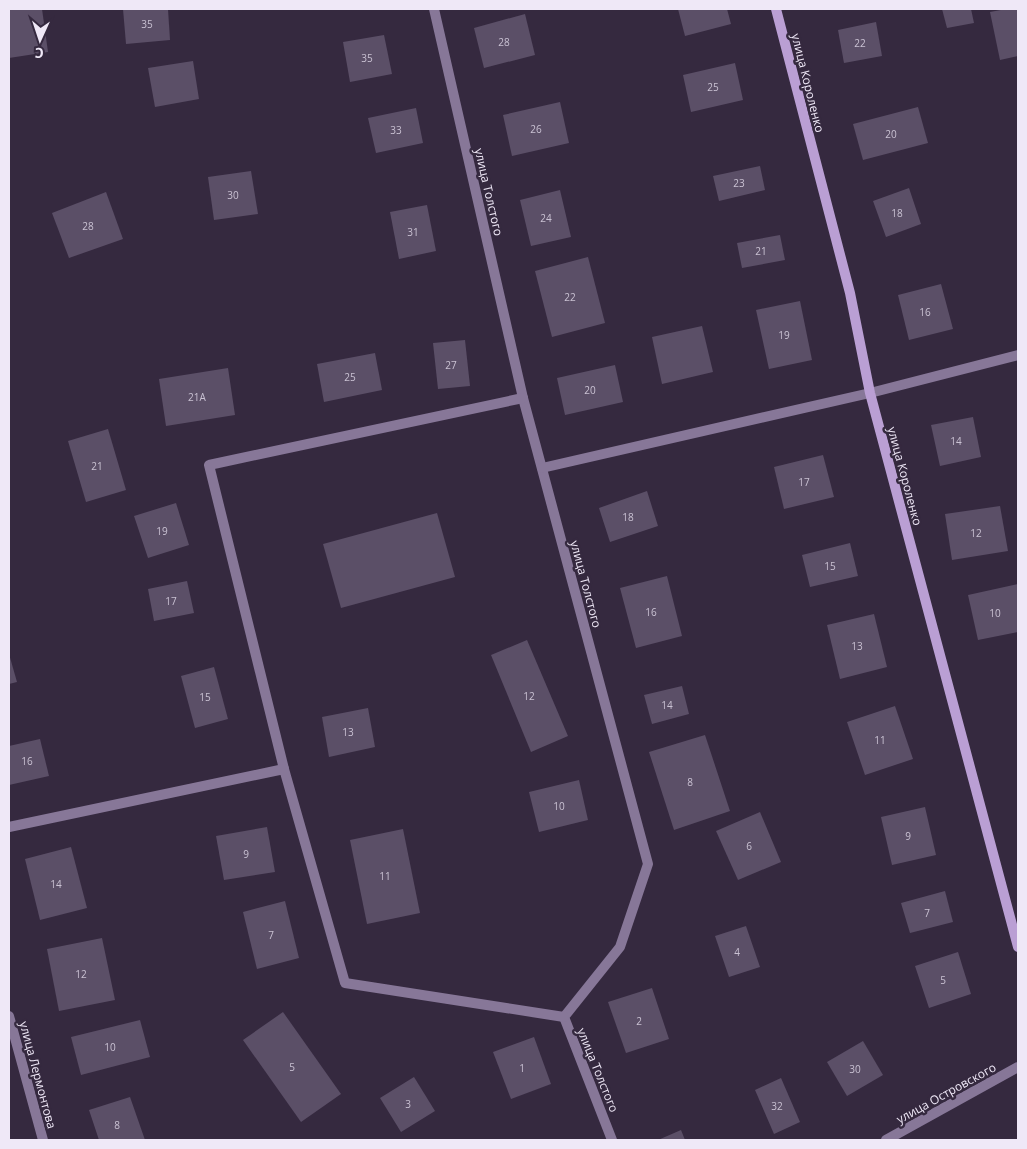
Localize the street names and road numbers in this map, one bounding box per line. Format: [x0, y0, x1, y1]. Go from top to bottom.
street label: улица Короленко [787, 32, 829, 134]
street label: улица Толстого [471, 146, 507, 238]
street label: улица Короленко [884, 425, 926, 527]
street label: улица Толстого [566, 539, 606, 629]
street label: улица Лермонтова [16, 1019, 60, 1131]
street label: улица Толстого [573, 1025, 623, 1115]
street label: улица Островского [893, 1059, 999, 1127]

